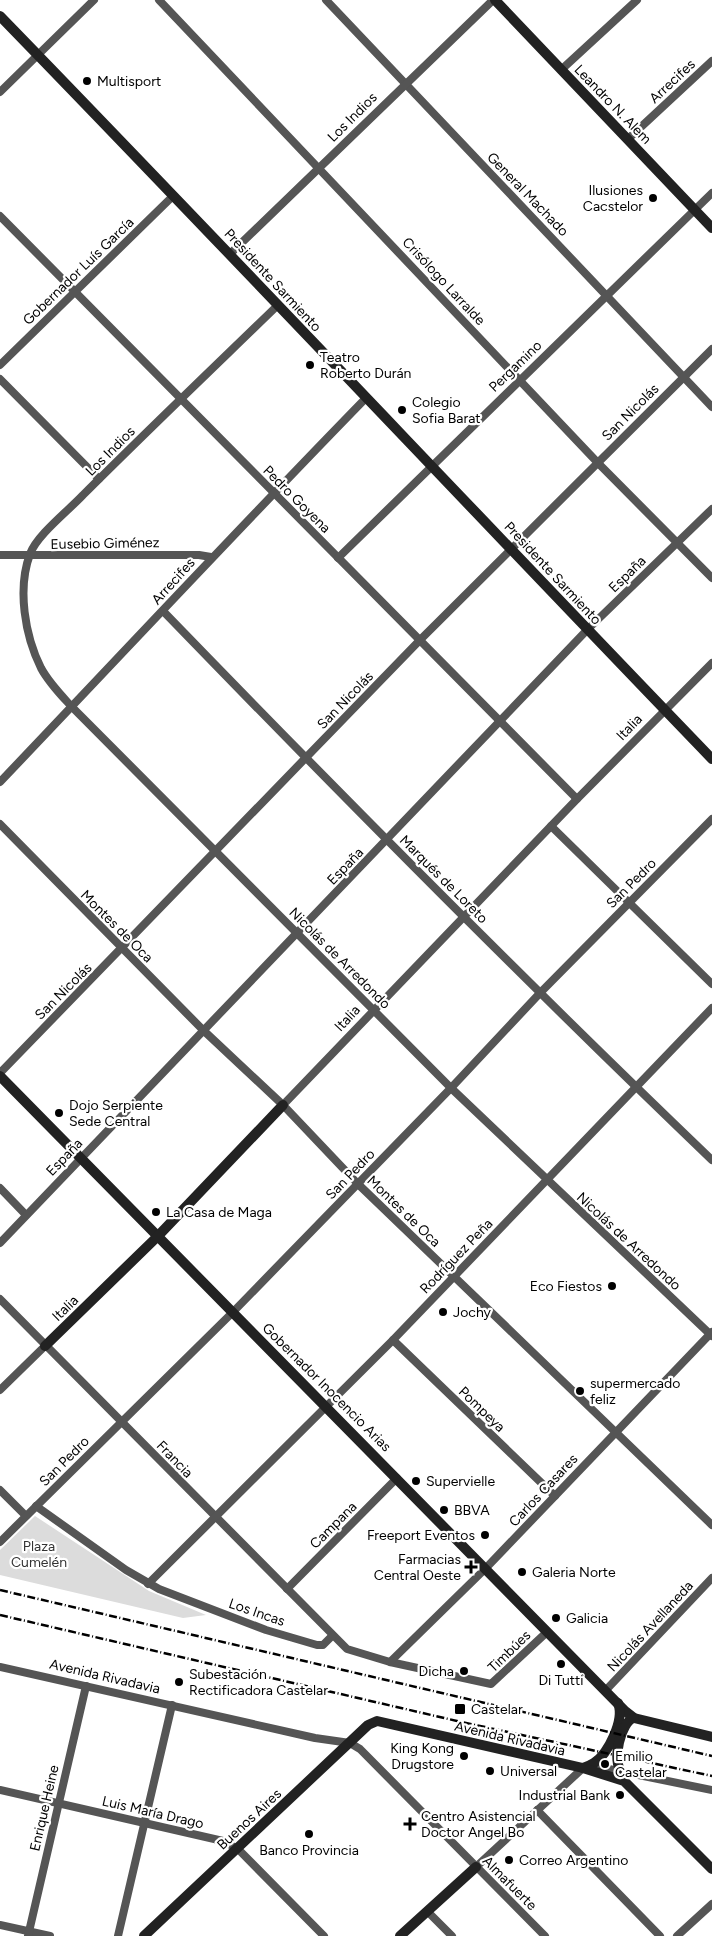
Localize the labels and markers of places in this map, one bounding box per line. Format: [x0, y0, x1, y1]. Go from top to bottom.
place label: Multisport [97, 73, 161, 90]
marker: Multisport [81, 75, 93, 87]
place label: Ilusiones Cacstelor [583, 182, 643, 215]
marker: Ilusiones Cacstelor [647, 192, 659, 204]
place label: Teatro Roberto Durán [320, 349, 412, 382]
marker: Teatro Roberto Durán [304, 359, 316, 371]
place label: Colegio Sofia Barat [412, 394, 481, 427]
marker: Colegio Sofia Barat [396, 404, 408, 416]
place label: Dojo Serpiente Sede Central [69, 1097, 163, 1130]
marker: Dojo Serpiente Sede Central [53, 1107, 65, 1119]
place label: La Casa de Maga [166, 1204, 272, 1221]
marker: La Casa de Maga [150, 1206, 162, 1218]
place label: Eco Fiestos [530, 1278, 602, 1295]
marker: Eco Fiestos [606, 1280, 618, 1292]
place label: Jochy [453, 1304, 492, 1321]
marker: Jochy [437, 1306, 449, 1318]
place label: supermercado feliz [590, 1375, 680, 1408]
marker: supermercado feliz [574, 1385, 586, 1397]
place label: Supervielle [426, 1473, 495, 1490]
marker: Supervielle [410, 1475, 422, 1487]
place label: BBVA [454, 1502, 490, 1519]
marker: BBVA [438, 1504, 450, 1516]
place label: Freeport Eventos [367, 1527, 475, 1544]
marker: Freeport Eventos [479, 1529, 491, 1541]
place label: Farmacias Central Oeste [374, 1551, 461, 1584]
marker: Farmacias Central Oeste [465, 1561, 477, 1573]
place label: Galeria Norte [532, 1564, 616, 1581]
marker: Galeria Norte [516, 1566, 528, 1578]
place label: Galicia [566, 1610, 608, 1627]
marker: Galicia [550, 1612, 562, 1624]
marker: Di Tutti [555, 1658, 567, 1670]
place label: Dicha [419, 1663, 454, 1680]
marker: Dicha [458, 1665, 470, 1677]
place label: Subestación Rectificadora Castelar [189, 1666, 328, 1699]
place label: Di Tutti [538, 1672, 584, 1689]
marker: Subestación Rectificadora Castelar [173, 1676, 185, 1688]
place label: Castelar [471, 1701, 523, 1718]
marker: Castelar [453, 1702, 467, 1716]
place label: King Kong Drugstore [390, 1740, 454, 1773]
place label: Emilio Castelar [615, 1748, 667, 1781]
marker: King Kong Drugstore [458, 1750, 470, 1762]
marker: Emilio Castelar [599, 1758, 611, 1770]
place label: Universal [500, 1763, 557, 1780]
marker: Universal [484, 1765, 496, 1777]
place label: Industrial Bank [519, 1787, 610, 1804]
marker: Industrial Bank [614, 1789, 626, 1801]
place label: Centro Asistencial Doctor Angel Bo [421, 1808, 536, 1841]
marker: Centro Asistencial Doctor Angel Bo [403, 1817, 417, 1831]
marker: Banco Provincia [303, 1828, 315, 1840]
place label: Banco Provincia [259, 1842, 359, 1859]
place label: Correo Argentino [519, 1852, 628, 1869]
marker: Correo Argentino [503, 1854, 515, 1866]

